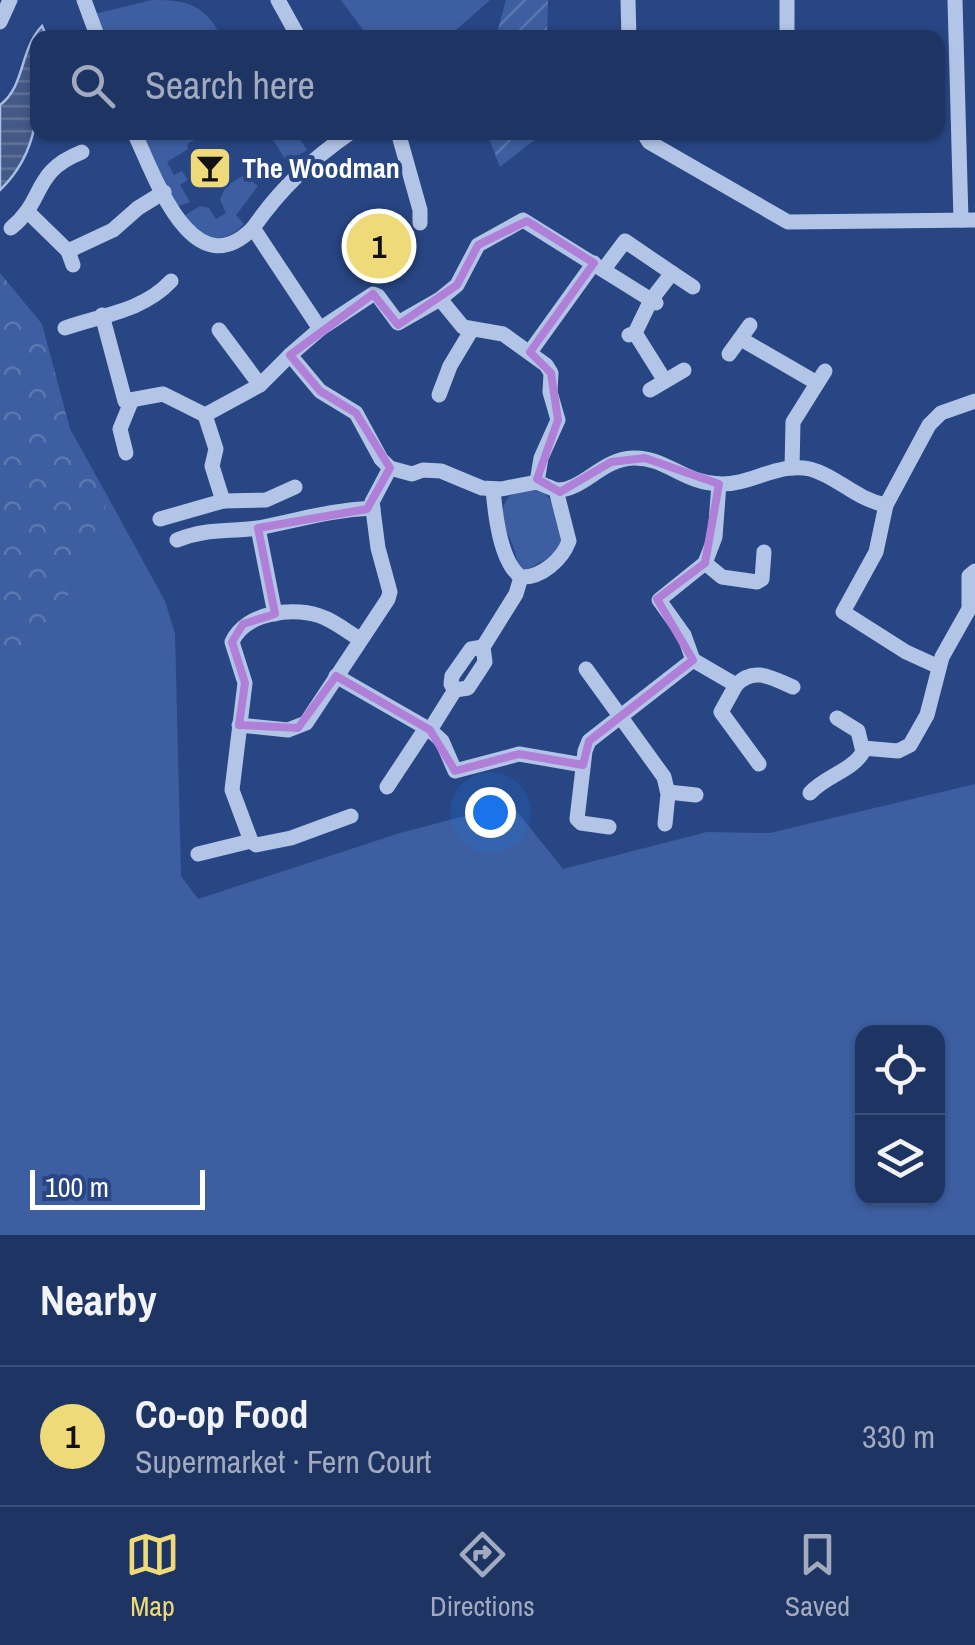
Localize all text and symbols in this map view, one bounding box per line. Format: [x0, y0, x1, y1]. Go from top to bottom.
search box [30, 30, 945, 140]
icon: search [65, 58, 120, 113]
text: Search here [145, 60, 315, 111]
bar icon: The Woodman [187, 145, 233, 191]
place label: The Woodman [242, 149, 400, 187]
pin: 1 [346, 208, 412, 284]
your location [465, 787, 516, 838]
map controls [855, 1025, 945, 1205]
button: locate [855, 1025, 945, 1115]
button: layers [855, 1115, 945, 1205]
scale bar [30, 1165, 205, 1210]
text: 100 m [45, 1168, 109, 1206]
text: Nearby [40, 1272, 157, 1328]
text: Co-op Food [135, 1389, 308, 1440]
text: 1 [65, 1415, 80, 1458]
text: 330 m [862, 1415, 935, 1458]
text: Supermarket · Fern Court [135, 1440, 431, 1483]
tab: Map [125, 1527, 180, 1625]
tab: Directions [430, 1527, 535, 1625]
tab: Saved [785, 1527, 850, 1625]

